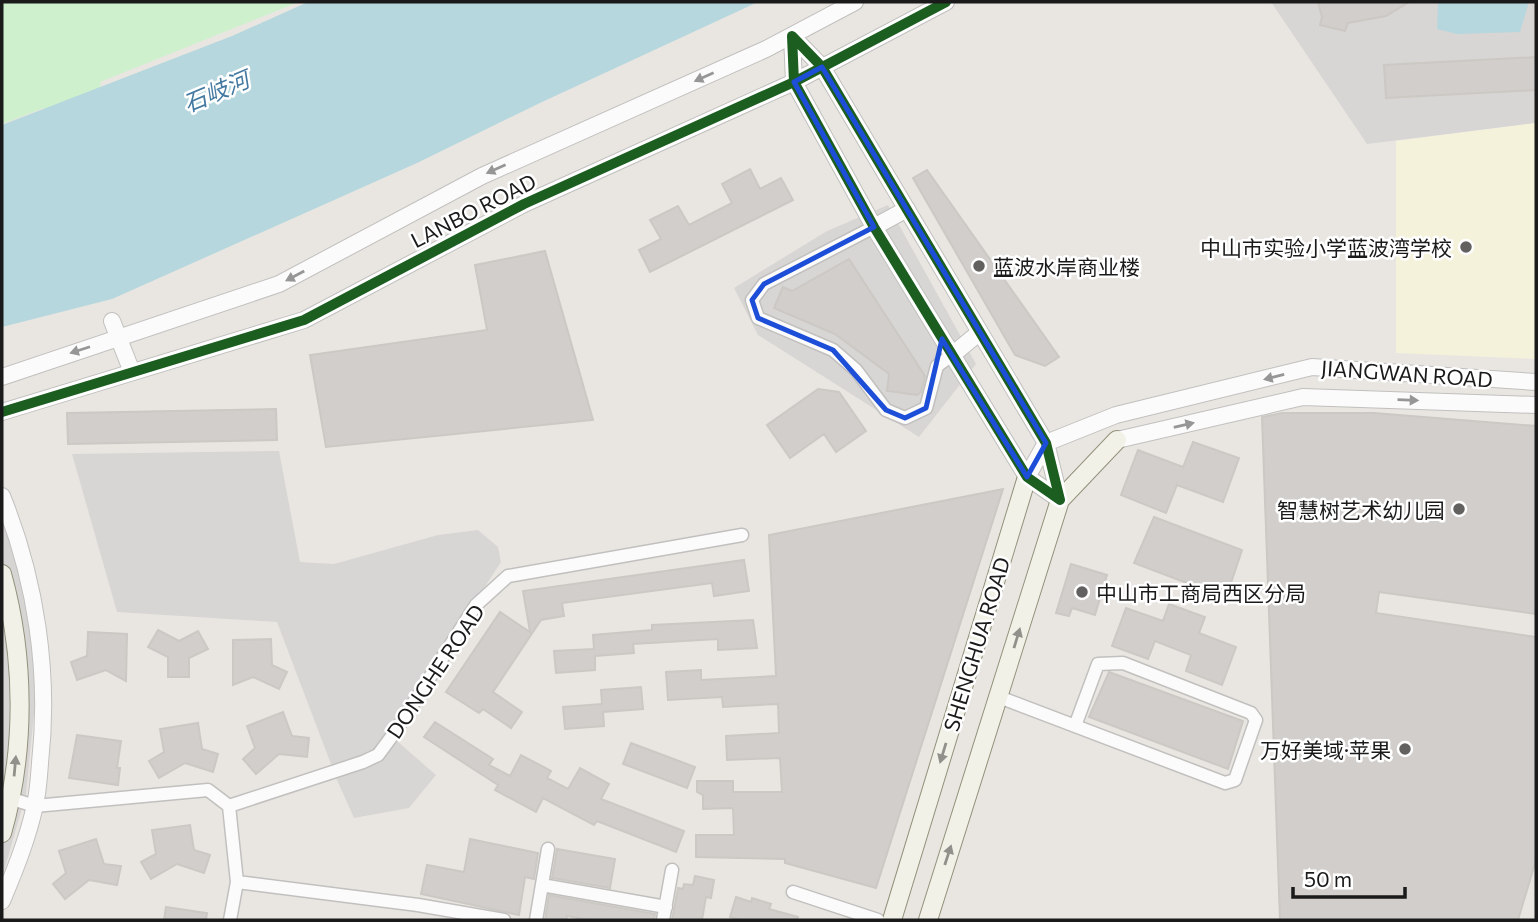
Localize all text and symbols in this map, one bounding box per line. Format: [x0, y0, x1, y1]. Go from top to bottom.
water label: 石岐河 [179, 63, 257, 117]
one-way arrow [694, 71, 714, 83]
one-way arrow [485, 164, 506, 175]
street label: LANBO ROAD [406, 168, 540, 252]
place label: 中山市实验小学蓝波湾学校 [1200, 235, 1452, 260]
marker: 中山市实验小学蓝波湾学校 [1458, 239, 1474, 255]
place label: 蓝波水岸商业楼 [993, 254, 1140, 279]
marker: 蓝波水岸商业楼 [971, 258, 987, 274]
one-way arrow [285, 270, 305, 282]
one-way arrow [69, 346, 90, 356]
street label: JIANGWAN ROAD [1320, 355, 1494, 391]
one-way arrow [1263, 371, 1285, 382]
one-way arrow [1397, 395, 1419, 406]
one-way arrow [1173, 419, 1195, 430]
place label: 智慧树艺术幼儿园 [1277, 497, 1445, 522]
marker: 智慧树艺术幼儿园 [1451, 501, 1467, 517]
street label: SHENGHUA ROAD [938, 554, 1014, 734]
place label: 中山市工商局西区分局 [1096, 580, 1306, 605]
marker: 中山市工商局西区分局 [1074, 584, 1090, 600]
street label: DONGHE ROAD [381, 599, 489, 743]
one-way arrow [1012, 628, 1023, 649]
place label: 万好美域·苹果 [1260, 737, 1391, 762]
marker: 万好美域·苹果 [1397, 741, 1413, 757]
one-way arrow [938, 742, 948, 763]
one-way arrow [10, 755, 21, 777]
one-way arrow [944, 845, 954, 866]
scale bar [1293, 856, 1405, 900]
text: 50 m [1304, 866, 1352, 891]

